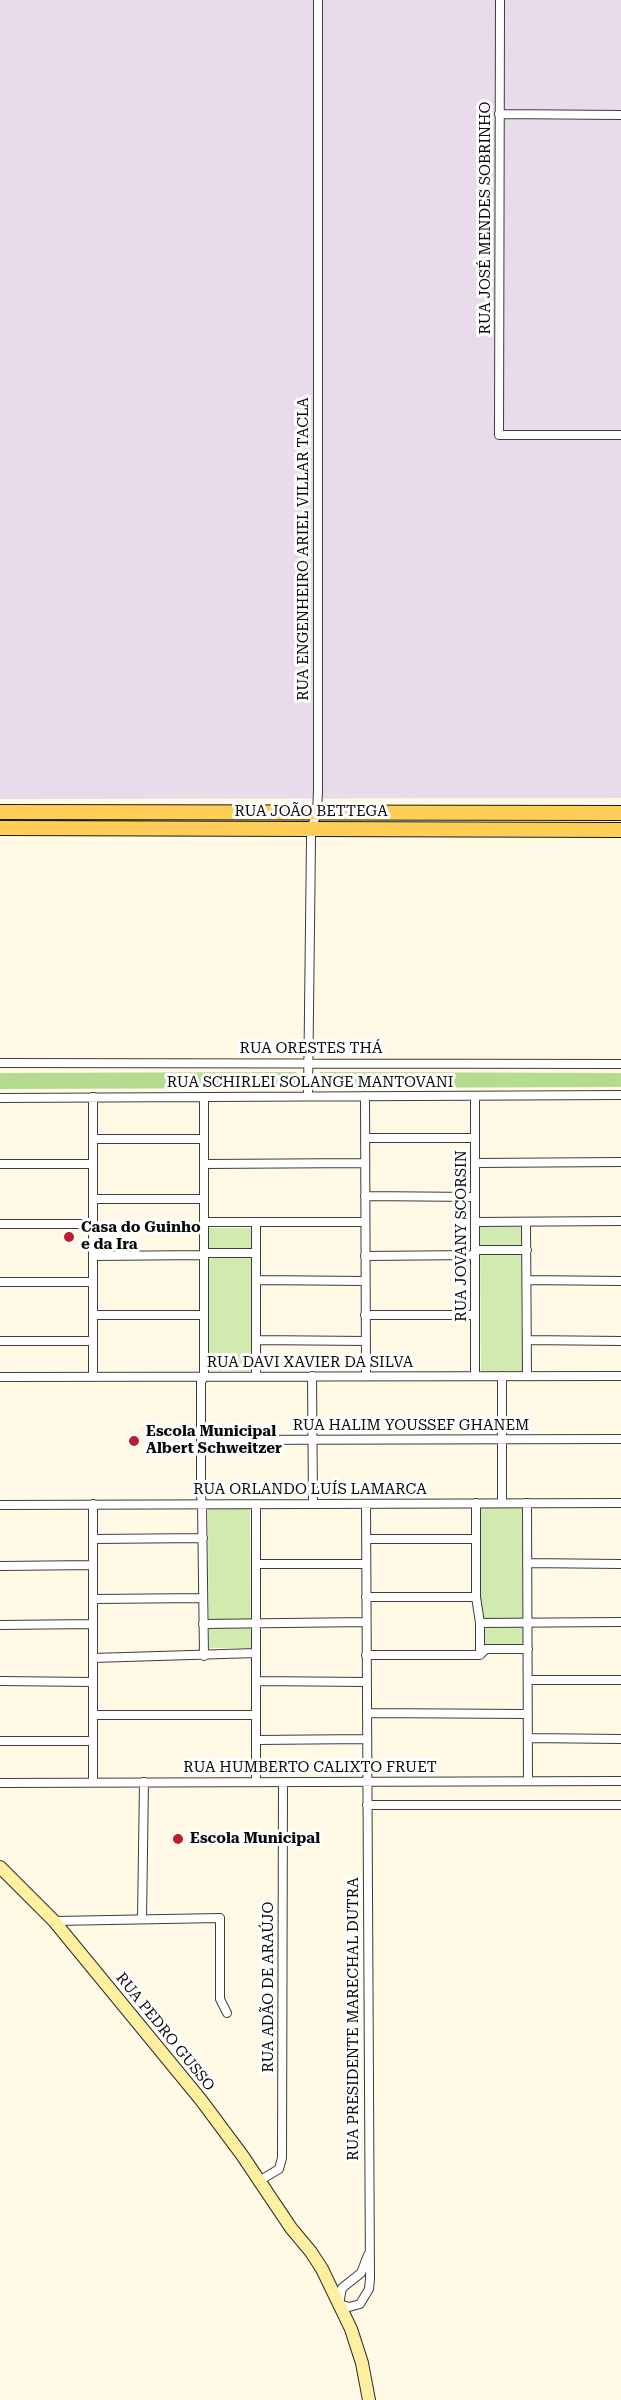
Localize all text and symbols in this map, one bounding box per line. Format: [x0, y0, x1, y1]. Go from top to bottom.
street label: RUA JOSÉ MENDES SOBRINHO [477, 102, 495, 334]
street label: RUA ENGENHEIRO ARIEL VILLAR TACLA [295, 397, 313, 701]
street label: RUA JOÃO BETTEGA [234, 803, 388, 821]
street label: RUA ORESTES THÁ [240, 1040, 382, 1058]
street label: RUA SCHIRLEI SOLANGE MANTOVANI [167, 1074, 453, 1092]
street label: RUA JOVANY SCORSIN [453, 1150, 471, 1322]
place label: Casa do Guinho e da Ira [81, 1219, 201, 1254]
marker: Casa do Guinho e da Ira [62, 1230, 76, 1244]
street label: RUA DAVI XAVIER DA SILVA [207, 1354, 413, 1372]
street label: RUA HALIM YOUSSEF GHANEM [293, 1417, 529, 1435]
place label: Escola Municipal Albert Schweitzer [146, 1423, 282, 1458]
marker: Escola Municipal Albert Schweitzer [127, 1434, 141, 1448]
street label: RUA ORLANDO LUÍS LAMARCA [193, 1481, 427, 1499]
street label: RUA HUMBERTO CALIXTO FRUET [183, 1759, 437, 1777]
place label: Escola Municipal [190, 1830, 320, 1848]
marker: Escola Municipal [171, 1832, 185, 1846]
street label: RUA PRESIDENTE MARECHAL DUTRA [345, 1877, 363, 2161]
street label: RUA ADÃO DE ARAÚJO [260, 1901, 278, 2073]
street label: RUA PEDRO GUSSO [112, 1969, 218, 2095]

